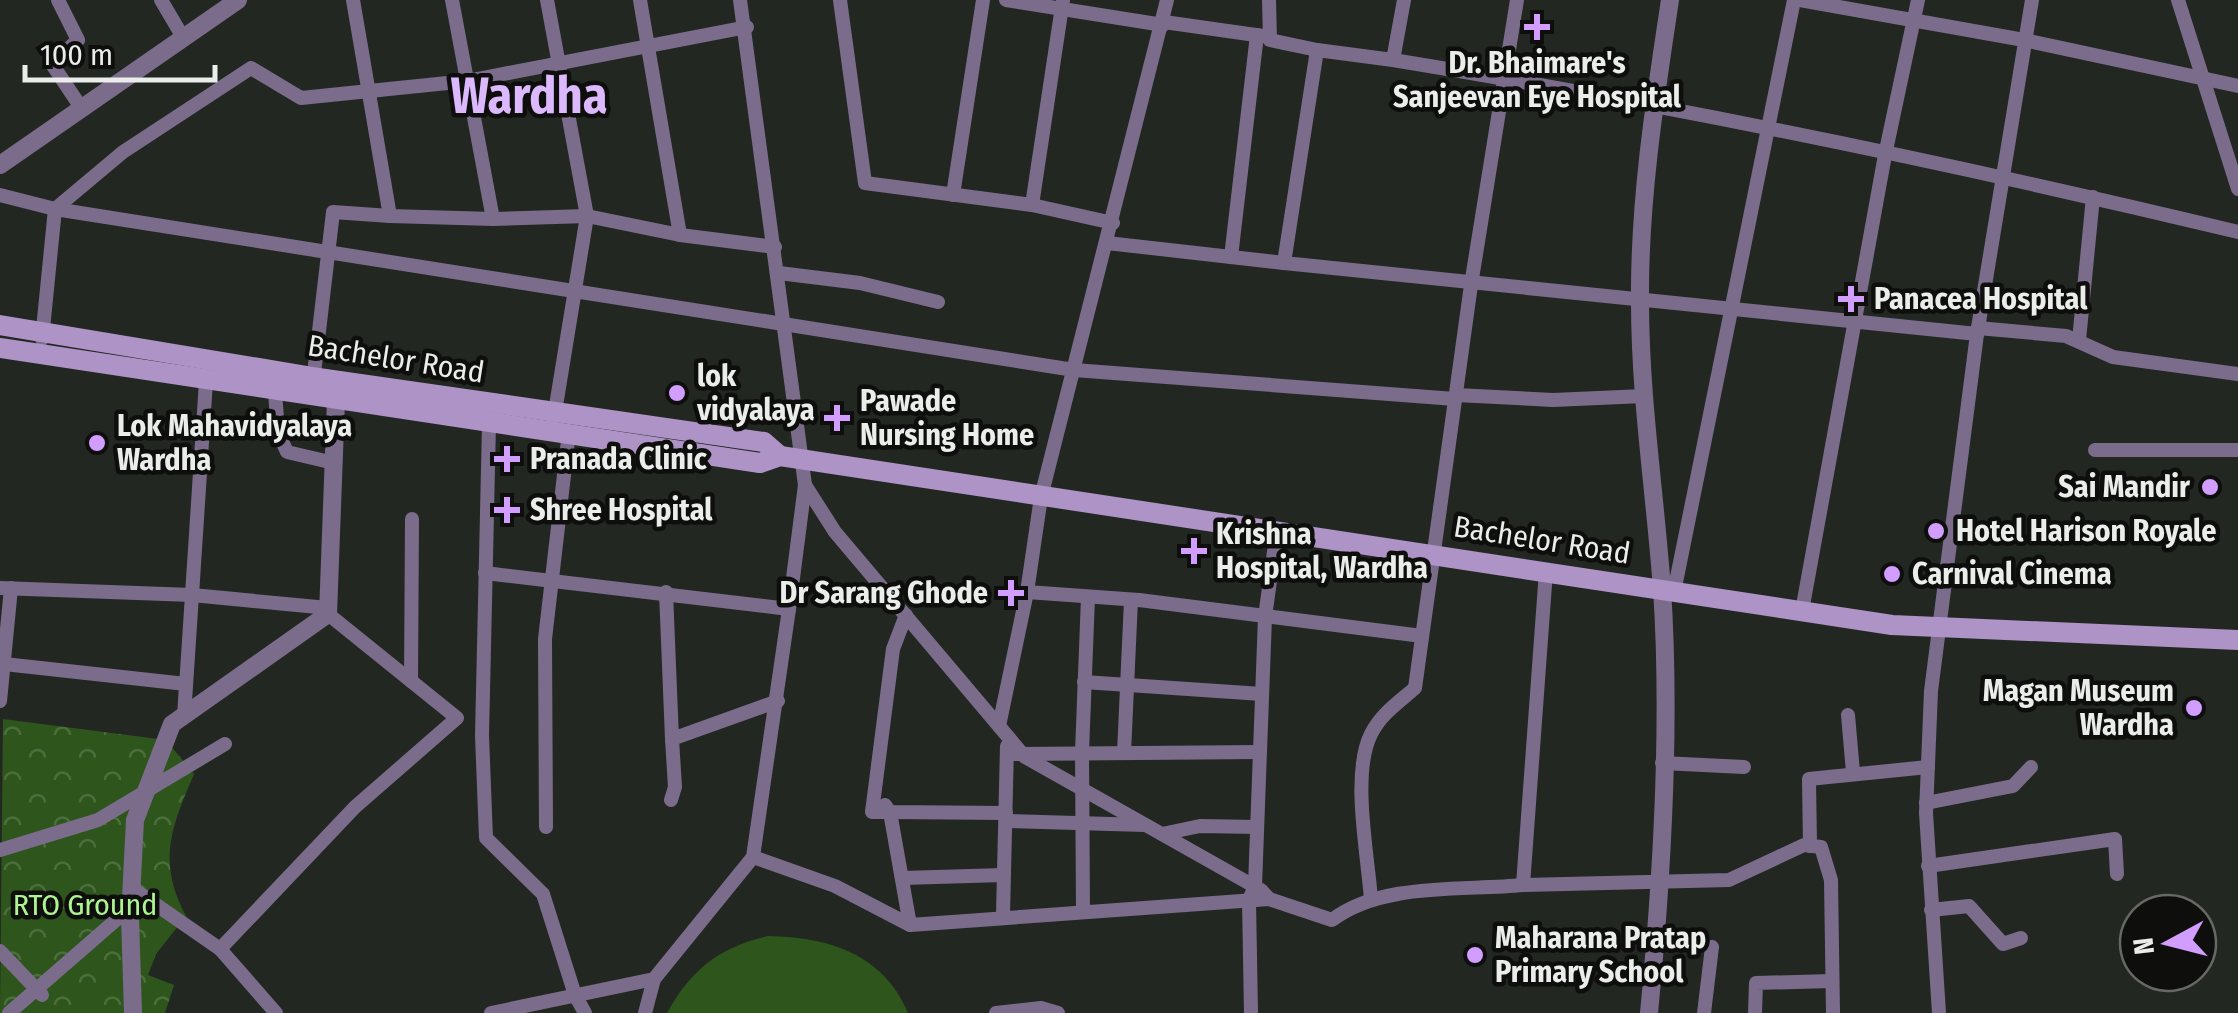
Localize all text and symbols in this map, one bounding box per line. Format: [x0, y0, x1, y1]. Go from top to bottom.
marker: Dr. Bhaimare's Sanjeevan Eye Hospital [1524, 14, 1550, 40]
scale bar [25, 20, 215, 82]
text: 100 m [40, 37, 113, 73]
place label: Dr. Bhaimare's Sanjeevan Eye Hospital [1393, 45, 1682, 115]
district label: Wardha [450, 66, 608, 126]
place label: Panacea Hospital [1874, 281, 2088, 317]
marker: Panacea Hospital [1838, 286, 1864, 312]
street label: Bachelor Road [305, 327, 487, 391]
place label: lok vidyalaya [696, 358, 815, 428]
marker: lok vidyalaya [666, 382, 688, 404]
place label: Pawade Nursing Home [860, 383, 1034, 453]
marker: Pawade Nursing Home [824, 405, 850, 431]
place label: Lok Mahavidyalaya Wardha [117, 408, 352, 478]
marker: Lok Mahavidyalaya Wardha [86, 432, 108, 454]
place label: Pranada Clinic [530, 441, 708, 477]
marker: Pranada Clinic [494, 446, 520, 472]
place label: Sai Mandir [2058, 469, 2191, 505]
marker: Sai Mandir [2199, 476, 2221, 498]
place label: Shree Hospital [530, 492, 713, 528]
marker: Shree Hospital [494, 497, 520, 523]
street label: Bachelor Road [1451, 508, 1633, 572]
place label: Hotel Harison Royale [1956, 513, 2216, 549]
place label: Krishna Hospital, Wardha [1216, 516, 1428, 586]
marker: Hotel Harison Royale [1925, 520, 1947, 542]
marker: Krishna Hospital, Wardha [1181, 538, 1207, 564]
place label: Carnival Cinema [1912, 556, 2112, 592]
marker: Carnival Cinema [1881, 563, 1903, 585]
place label: Dr Sarang Ghode [780, 575, 988, 611]
marker: Dr Sarang Ghode [998, 580, 1024, 606]
place label: Magan Museum Wardha [1983, 673, 2174, 743]
marker: Magan Museum Wardha [2183, 697, 2205, 719]
park label: RTO Ground [13, 887, 157, 923]
north arrow [2118, 893, 2218, 993]
place label: Maharana Pratap Primary School [1495, 920, 1706, 990]
text: N [2126, 936, 2161, 956]
marker: Maharana Pratap Primary School [1464, 944, 1486, 966]

